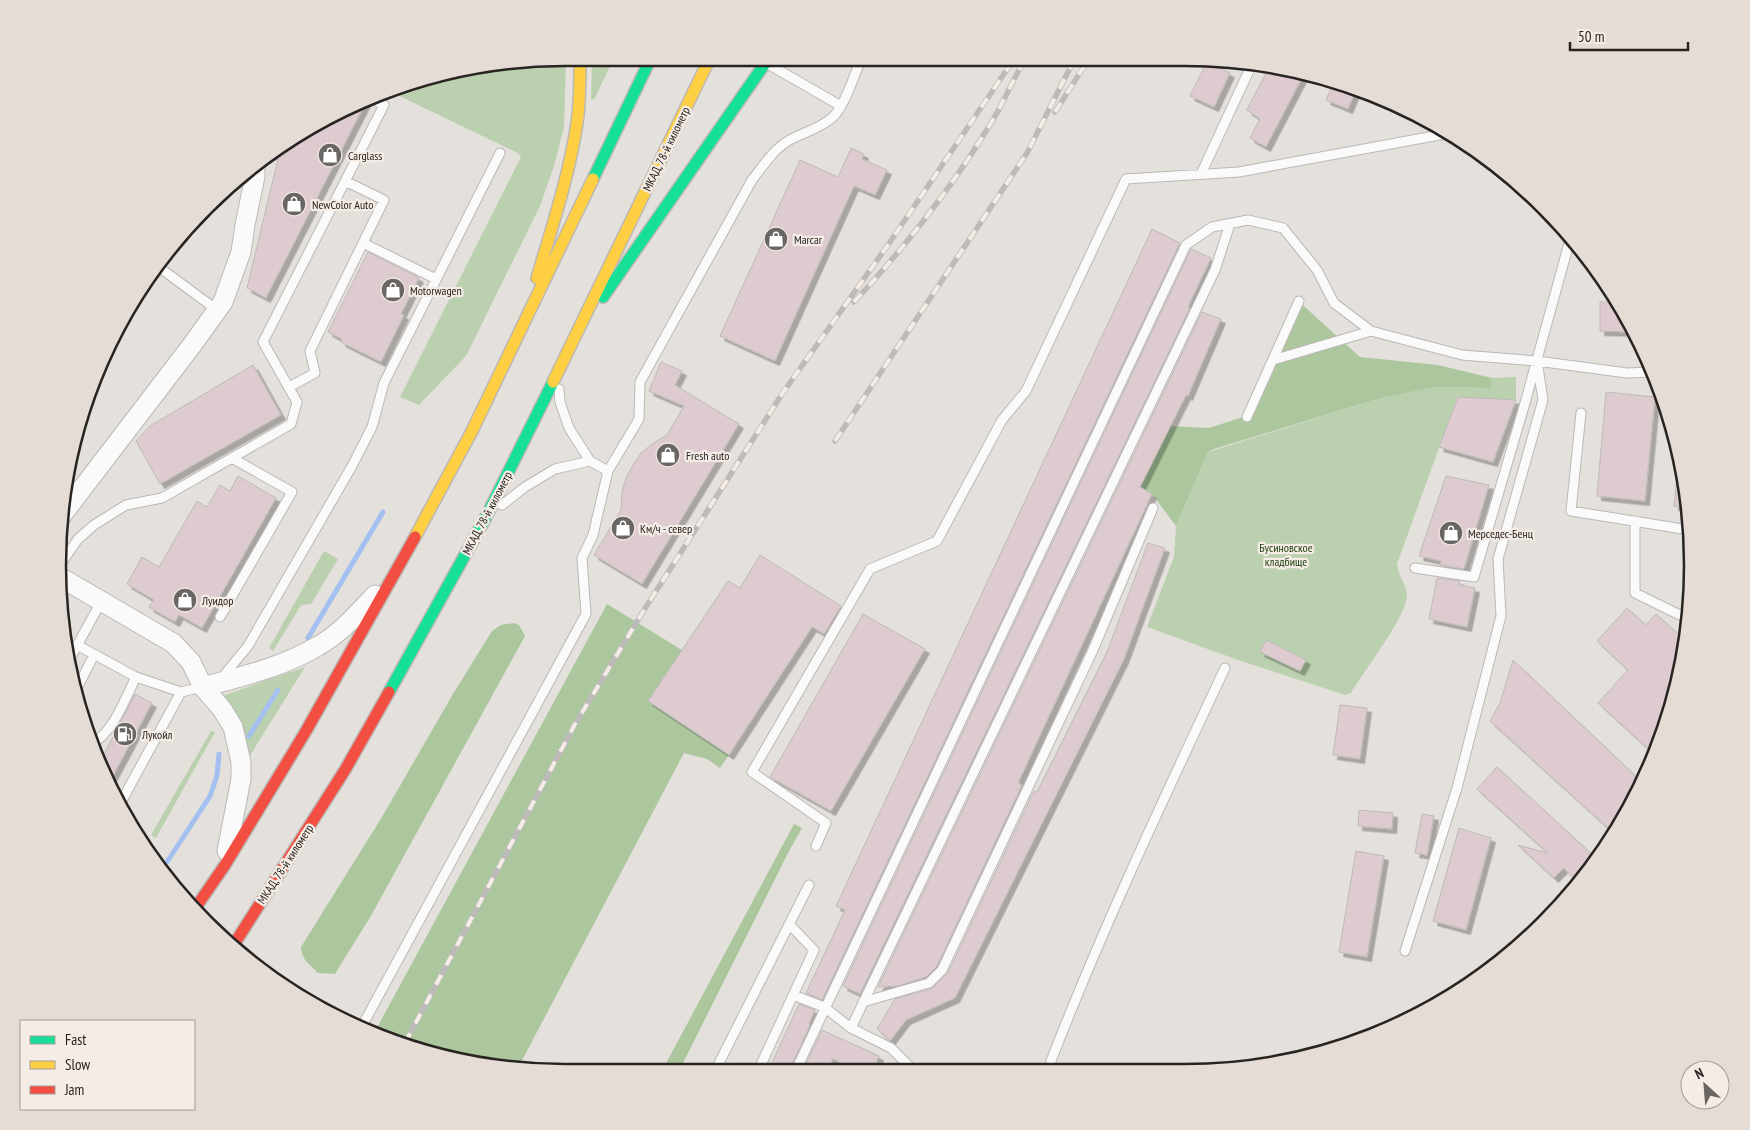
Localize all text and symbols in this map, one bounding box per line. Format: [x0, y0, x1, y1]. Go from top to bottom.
scale bar [1570, 20, 1688, 52]
text: 50 m [1578, 27, 1604, 46]
street label: МКАД, 78-й километр [639, 104, 693, 194]
shop icon: Carglass [317, 142, 343, 168]
place label: Carglass [348, 148, 382, 163]
shop icon: NewColor Auto [281, 191, 307, 217]
place label: NewColor Auto [312, 197, 374, 212]
shop icon: Marcar [763, 226, 789, 252]
place label: Marcar [794, 232, 823, 247]
shop icon: Motorwagen [380, 277, 406, 303]
place label: Motorwagen [410, 283, 462, 298]
shop icon: Fresh auto [655, 442, 681, 468]
place label: Fresh auto [686, 448, 729, 463]
street label: МКАД, 78-й километр [459, 469, 515, 557]
shop icon: Км/ч - север [610, 515, 636, 541]
shop icon: Мерседес-Бенц [1438, 520, 1464, 546]
place label: Км/ч - север [640, 521, 692, 536]
place label: Мерседес-Бенц [1468, 526, 1534, 541]
park label: Бусиновское кладбище [1259, 540, 1313, 569]
shop icon: Луидор [172, 587, 198, 613]
place label: Луидор [201, 593, 233, 608]
fuel station icon: Лукойл [112, 721, 138, 747]
place label: Лукойл [141, 727, 173, 742]
street label: МКАД, 78-й километр [254, 821, 316, 907]
legend [20, 1020, 195, 1110]
text: Fast [65, 1030, 86, 1049]
text: Slow [65, 1055, 90, 1074]
north arrow [1680, 1060, 1730, 1110]
text: N [1692, 1064, 1707, 1083]
text: Jam [64, 1080, 84, 1099]

